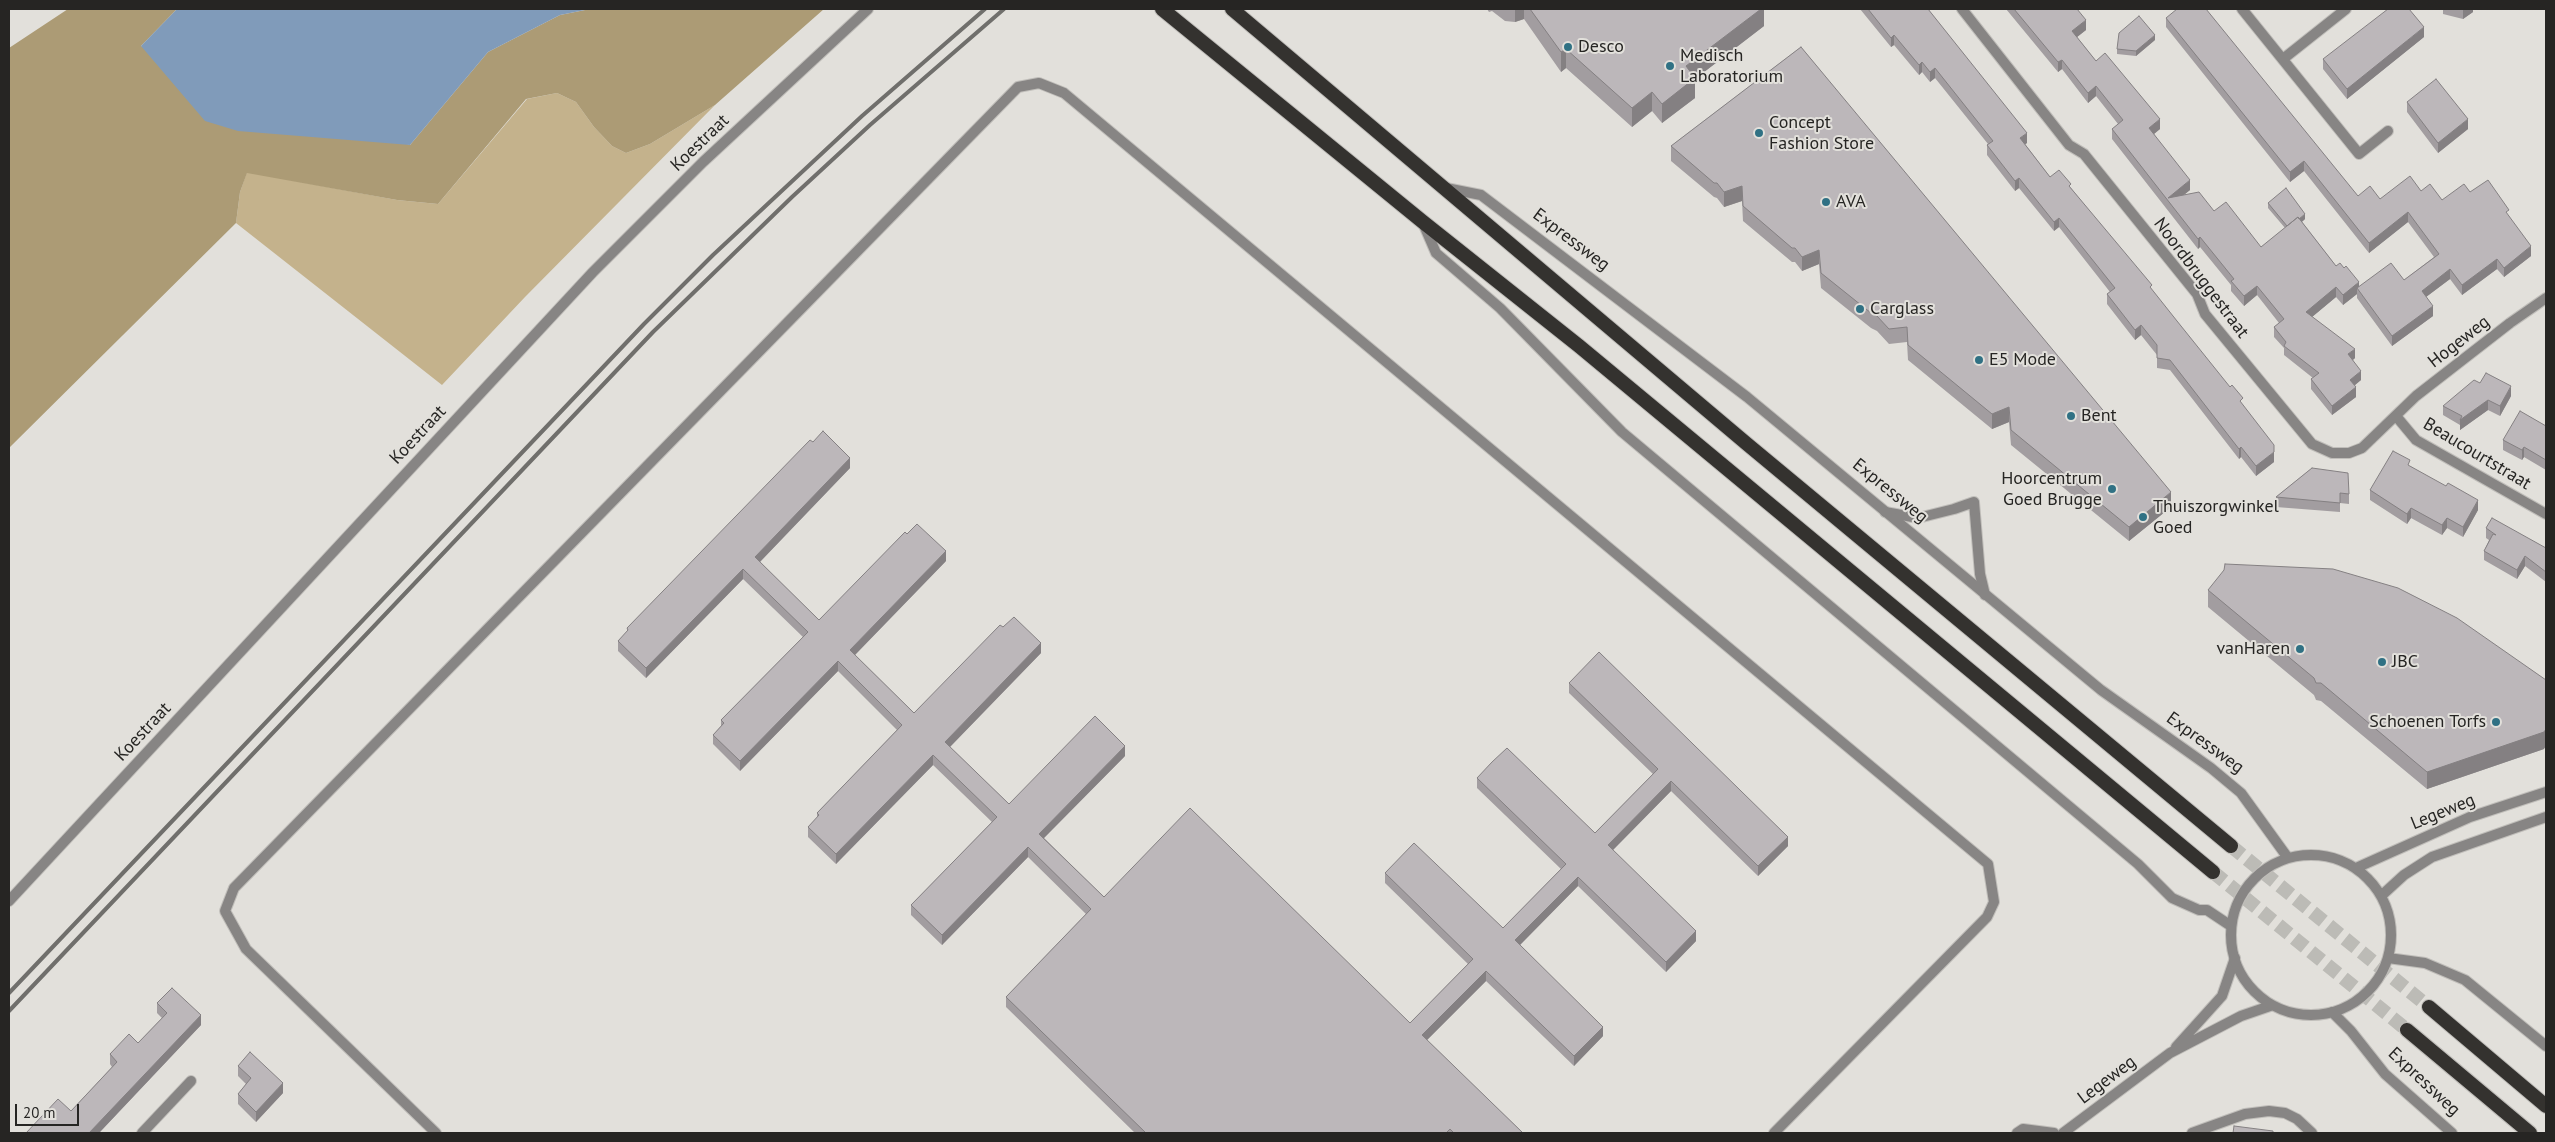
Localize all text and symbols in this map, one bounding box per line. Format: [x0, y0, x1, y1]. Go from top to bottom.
place label: Desco [1578, 36, 1624, 58]
marker: Desco [1562, 41, 1574, 53]
place label: Medisch Laboratorium [1680, 45, 1783, 88]
marker: Medisch Laboratorium [1664, 60, 1676, 72]
street label: Koestraat [666, 110, 734, 176]
place label: Concept Fashion Store [1769, 112, 1874, 154]
marker: Concept Fashion Store [1753, 127, 1765, 139]
place label: AVA [1836, 191, 1866, 213]
marker: AVA [1820, 196, 1832, 208]
street label: Expressweg [1528, 204, 1614, 276]
street label: Noordbruggestraat [2149, 214, 2253, 342]
place label: Carglass [1870, 298, 1934, 320]
marker: Carglass [1854, 303, 1866, 315]
street label: Hogeweg [2424, 311, 2494, 373]
place label: E5 Mode [1989, 349, 2056, 371]
marker: E5 Mode [1973, 354, 1985, 366]
street label: Koestraat [385, 401, 451, 469]
place label: Bent [2081, 405, 2117, 427]
marker: Bent [2065, 410, 2077, 422]
street label: Beaucourtstraat [2419, 413, 2535, 495]
street label: Expressweg [1848, 454, 1932, 528]
place label: Hoorcentrum Goed Brugge [2001, 468, 2102, 510]
marker: Hoorcentrum Goed Brugge [2106, 483, 2118, 495]
place label: Thuiszorgwinkel Goed [2153, 496, 2279, 538]
marker: Thuiszorgwinkel Goed [2137, 511, 2149, 523]
place label: vanHaren [2216, 638, 2290, 660]
marker: vanHaren [2294, 643, 2306, 655]
place label: JBC [2392, 651, 2418, 673]
marker: JBC [2376, 656, 2388, 668]
street label: Koestraat [110, 698, 176, 766]
street label: Expressweg [2162, 708, 2248, 778]
place label: Schoenen Torfs [2369, 711, 2486, 733]
marker: Schoenen Torfs [2490, 716, 2502, 728]
street label: Legeweg [2408, 789, 2478, 835]
street label: Expressweg [2383, 1043, 2465, 1121]
street label: Legeweg [2074, 1051, 2140, 1109]
scale bar [18, 1094, 81, 1126]
text: 20 m [23, 1103, 56, 1122]

